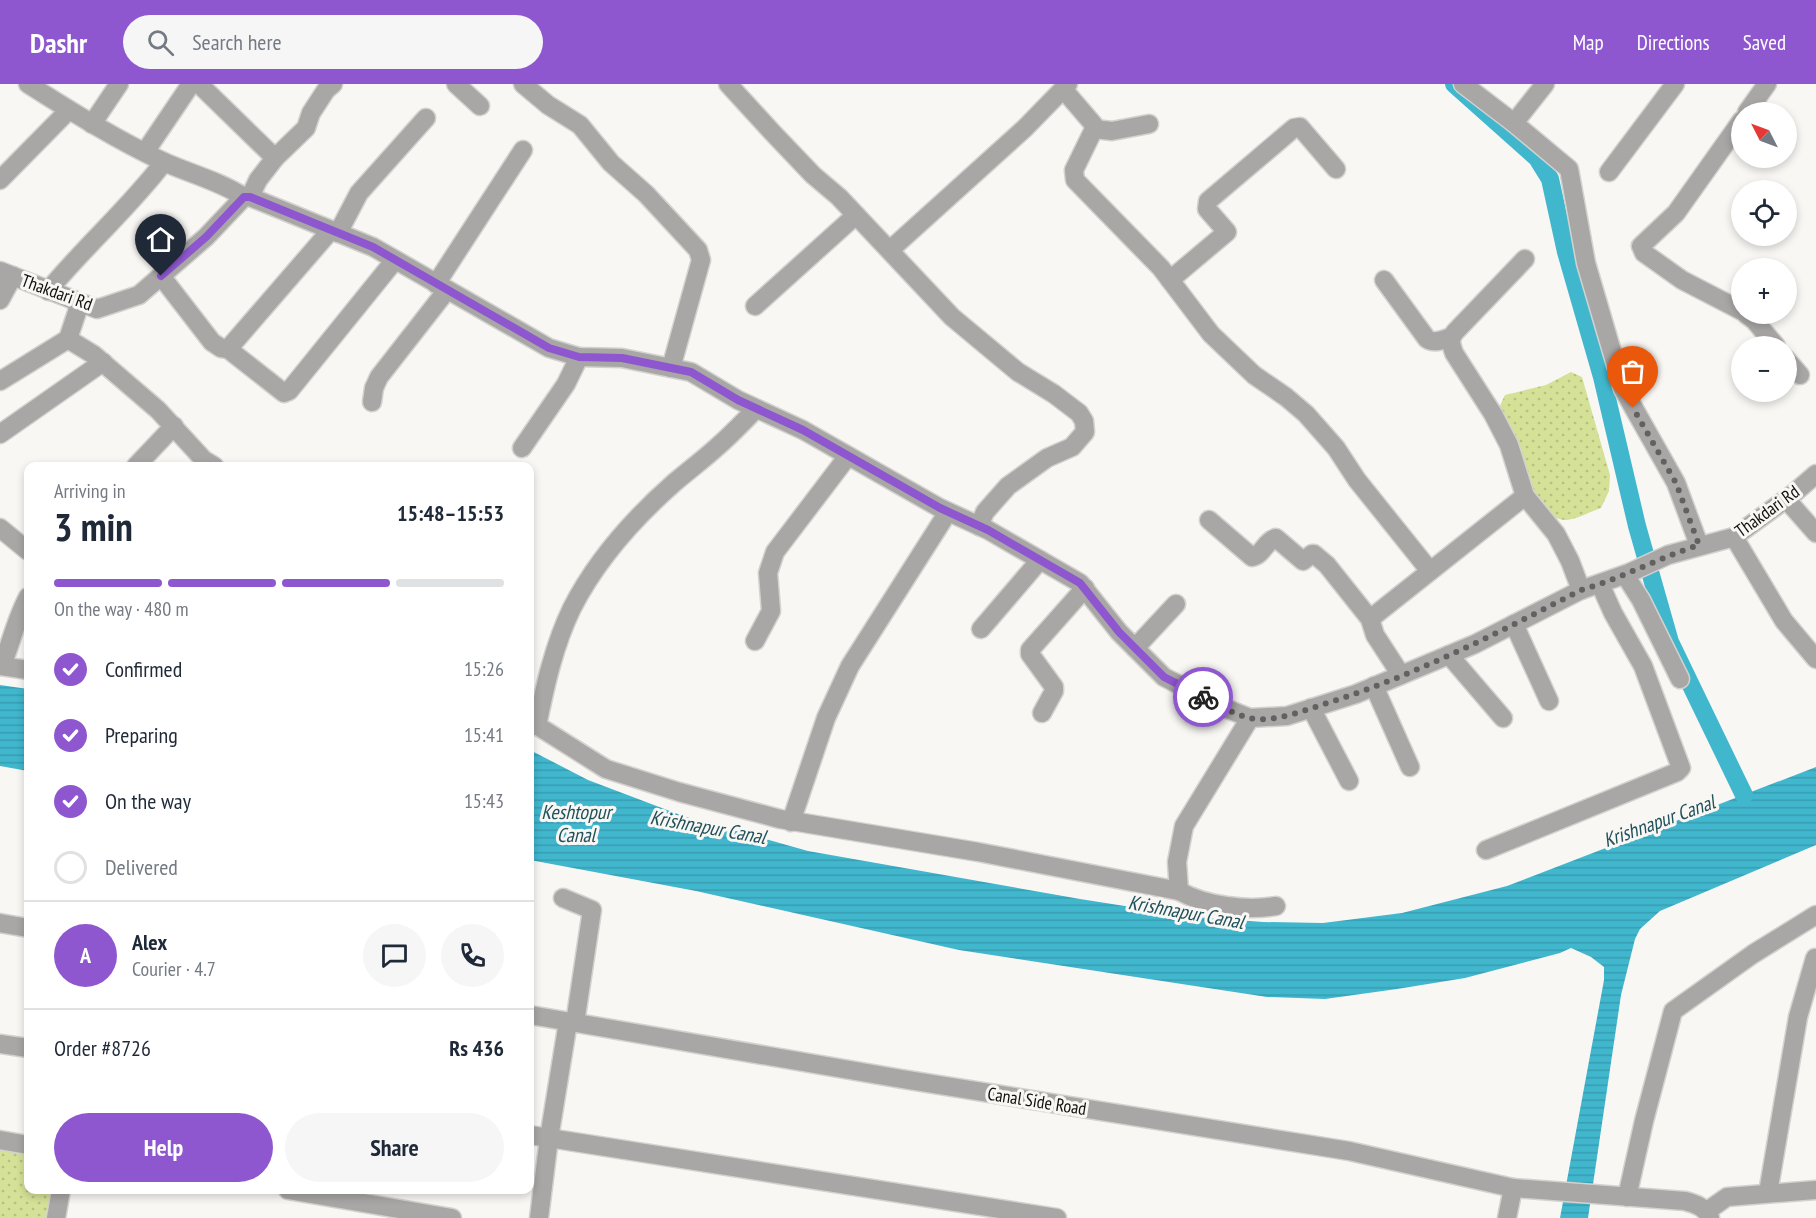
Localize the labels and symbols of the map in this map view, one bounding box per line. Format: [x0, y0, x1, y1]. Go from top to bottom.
north arrow [1731, 102, 1797, 168]
pin [135, 214, 186, 276]
street label: Thakdari Rd [18, 268, 96, 316]
pin [1607, 346, 1658, 408]
street label: Thakdari Rd [1730, 480, 1804, 542]
courier [1173, 667, 1233, 727]
water label: Krishnapur Canal [1600, 788, 1721, 853]
water label: Keshtopur Canal [541, 799, 613, 848]
water label: Krishnapur Canal [648, 804, 770, 850]
water label: Krishnapur Canal [1126, 889, 1248, 935]
street label: Canal Side Road [986, 1082, 1088, 1120]

